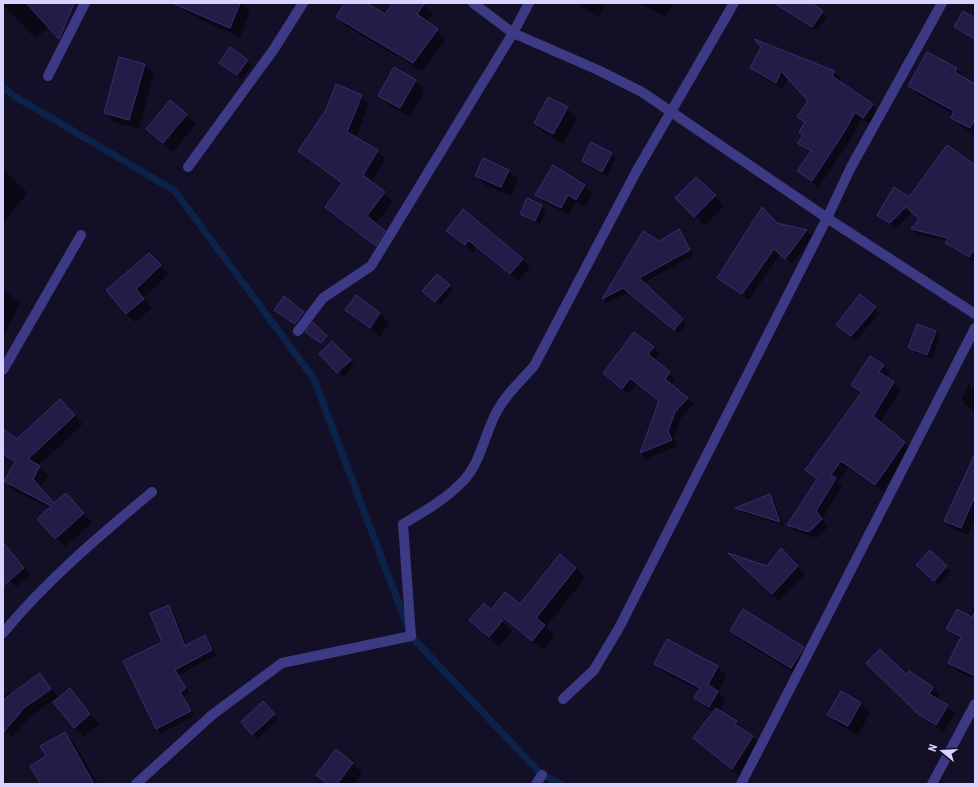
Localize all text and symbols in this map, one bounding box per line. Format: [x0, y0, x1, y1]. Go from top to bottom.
north arrow [922, 731, 962, 771]
text: N [926, 743, 940, 753]

